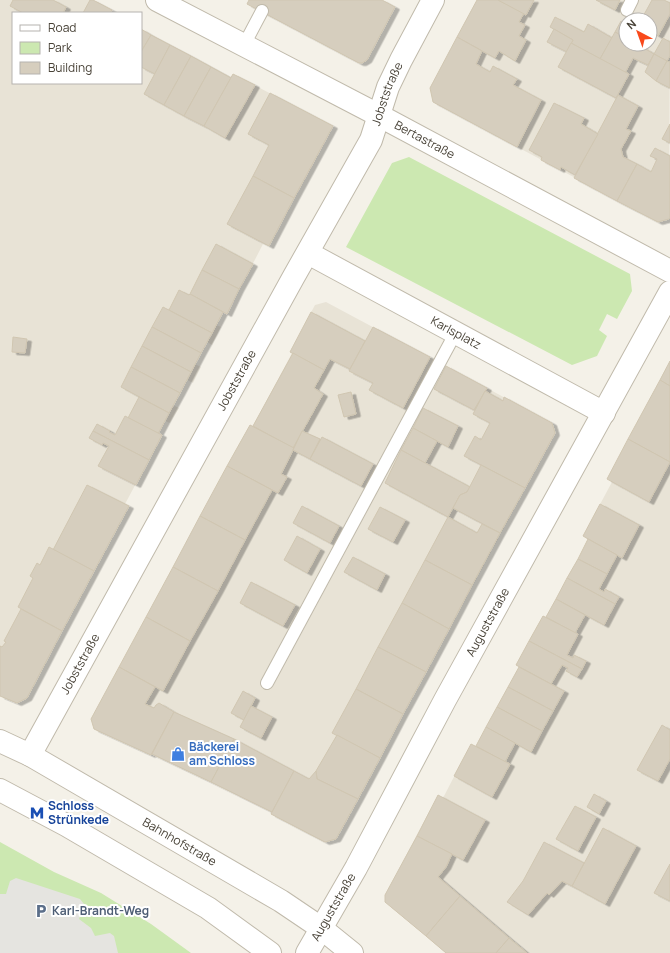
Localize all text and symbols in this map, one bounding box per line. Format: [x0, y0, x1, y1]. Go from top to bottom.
legend [12, 12, 142, 84]
north arrow [618, 12, 658, 52]
text: N [623, 16, 639, 32]
text: Road [48, 19, 76, 36]
text: Park [48, 39, 73, 56]
text: Building [48, 59, 92, 76]
street label: Jobststraße [367, 59, 407, 128]
street label: Bertastraße [392, 116, 458, 163]
street label: Karlsplatz [428, 312, 484, 353]
street label: Jobststraße [213, 347, 260, 413]
street label: Auguststraße [462, 585, 513, 660]
street label: Jobststraße [56, 630, 103, 697]
place label: Bäckerei am Schloss [189, 738, 256, 769]
shop icon: Bäckerei am Schloss [170, 746, 186, 762]
place label: Schloss Strünkede [48, 797, 109, 828]
metro station icon: Schloss Strünkede [29, 805, 45, 821]
street label: Bahnhofstraße [140, 813, 220, 870]
street label: Auguststraße [307, 870, 359, 944]
place label: Karl-Brandt-Weg [52, 902, 149, 919]
parking icon: Karl-Brandt-Weg [33, 903, 49, 919]

